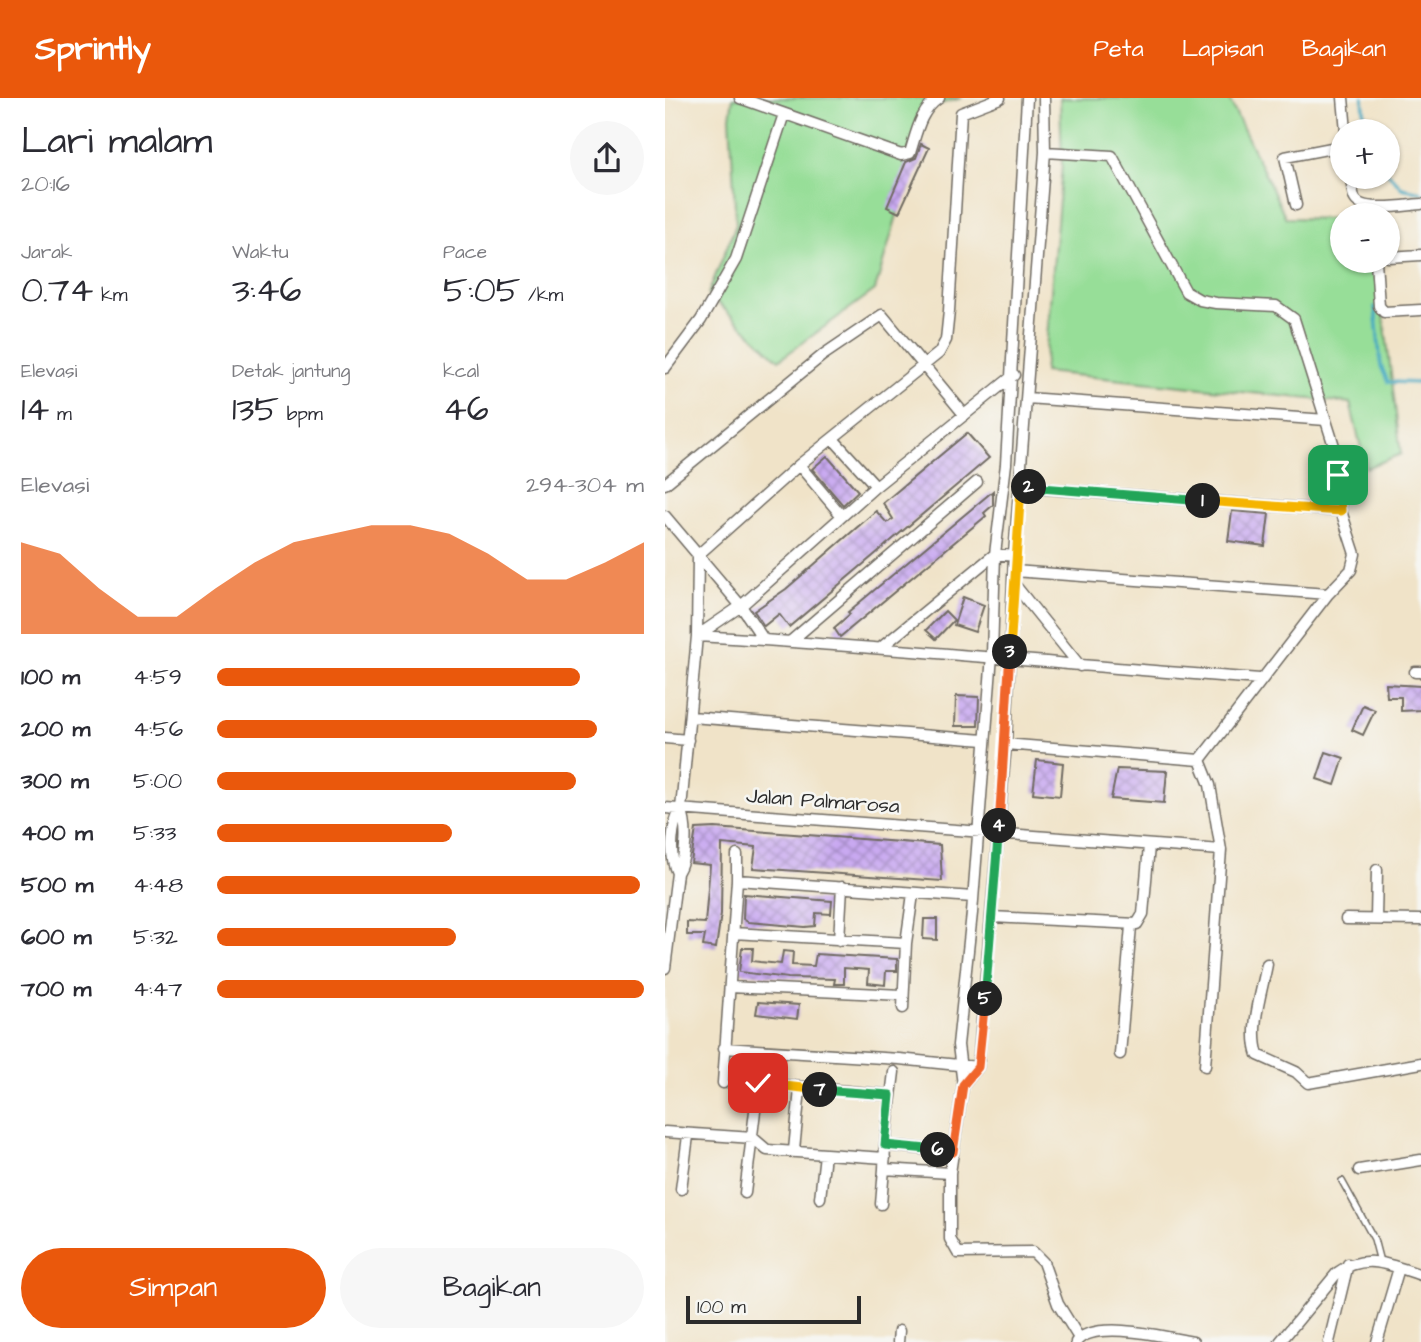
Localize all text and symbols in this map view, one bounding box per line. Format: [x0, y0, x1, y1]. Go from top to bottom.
text: Sprintly [35, 26, 151, 72]
text: Peta [1093, 32, 1144, 66]
text: Lapisan [1182, 32, 1264, 66]
text: Bagikan [1302, 32, 1386, 66]
text: Lari malam [21, 116, 212, 168]
map controls [1330, 119, 1400, 273]
button: + [1330, 119, 1400, 189]
button: share [570, 121, 644, 195]
text: 20:16 [21, 168, 70, 200]
button: − [1330, 203, 1400, 273]
text: Jarak [21, 239, 73, 266]
text: Waktu [232, 239, 289, 266]
text: Pace [443, 239, 487, 266]
text: 0.74 [21, 266, 93, 315]
text: 3:46 [232, 266, 301, 315]
text: 5:05 [443, 266, 521, 315]
text: km [93, 282, 127, 309]
text: /km [521, 282, 563, 309]
text: Elevasi [21, 358, 77, 385]
text: Detak jantung [232, 358, 350, 385]
text: kcal [443, 358, 479, 385]
text: 14 [21, 385, 49, 434]
text: 135 [232, 385, 279, 434]
text: 46 [443, 385, 489, 434]
text: m [49, 401, 72, 428]
text: bpm [279, 401, 323, 428]
pin [1308, 445, 1368, 505]
icon: arrive [1319, 456, 1357, 494]
text: Elevasi [21, 469, 89, 501]
text: 294–304 m [526, 469, 644, 501]
pin: 2 [1011, 470, 1047, 504]
text: 2 [1023, 473, 1034, 500]
pin: 1 [1185, 484, 1221, 518]
text: 1 [1201, 487, 1204, 514]
pin: 3 [993, 634, 1027, 670]
text: 3 [1005, 638, 1014, 665]
text: 100 m [21, 661, 80, 693]
text: 4:59 [133, 661, 182, 693]
text: 200 m [21, 713, 90, 745]
text: 4:56 [133, 713, 183, 745]
text: 300 m [21, 765, 89, 797]
text: 5:00 [133, 765, 182, 797]
street label: Jalan Palmarosa [745, 781, 901, 821]
pin: 4 [981, 808, 1017, 844]
text: 4 [992, 812, 1005, 839]
text: 400 m [21, 817, 93, 849]
text: 5:33 [133, 817, 177, 849]
text: 500 m [21, 869, 93, 901]
text: 4:48 [133, 869, 183, 901]
text: 600 m [21, 921, 92, 953]
text: 5:32 [133, 921, 178, 953]
text: 700 m [21, 973, 91, 1005]
text: 4:47 [133, 973, 182, 1005]
pin: 5 [967, 982, 1003, 1016]
text: 5 [978, 985, 991, 1012]
pin [728, 1053, 788, 1113]
icon: check [739, 1064, 777, 1102]
pin: 7 [803, 1072, 837, 1108]
text: 7 [814, 1076, 825, 1103]
pin: 6 [921, 1132, 955, 1168]
text: 6 [932, 1136, 943, 1163]
button: Simpan [21, 1248, 326, 1328]
button: Bagikan [340, 1248, 644, 1328]
scale bar [686, 1293, 861, 1325]
text: 100 m [697, 1294, 746, 1321]

